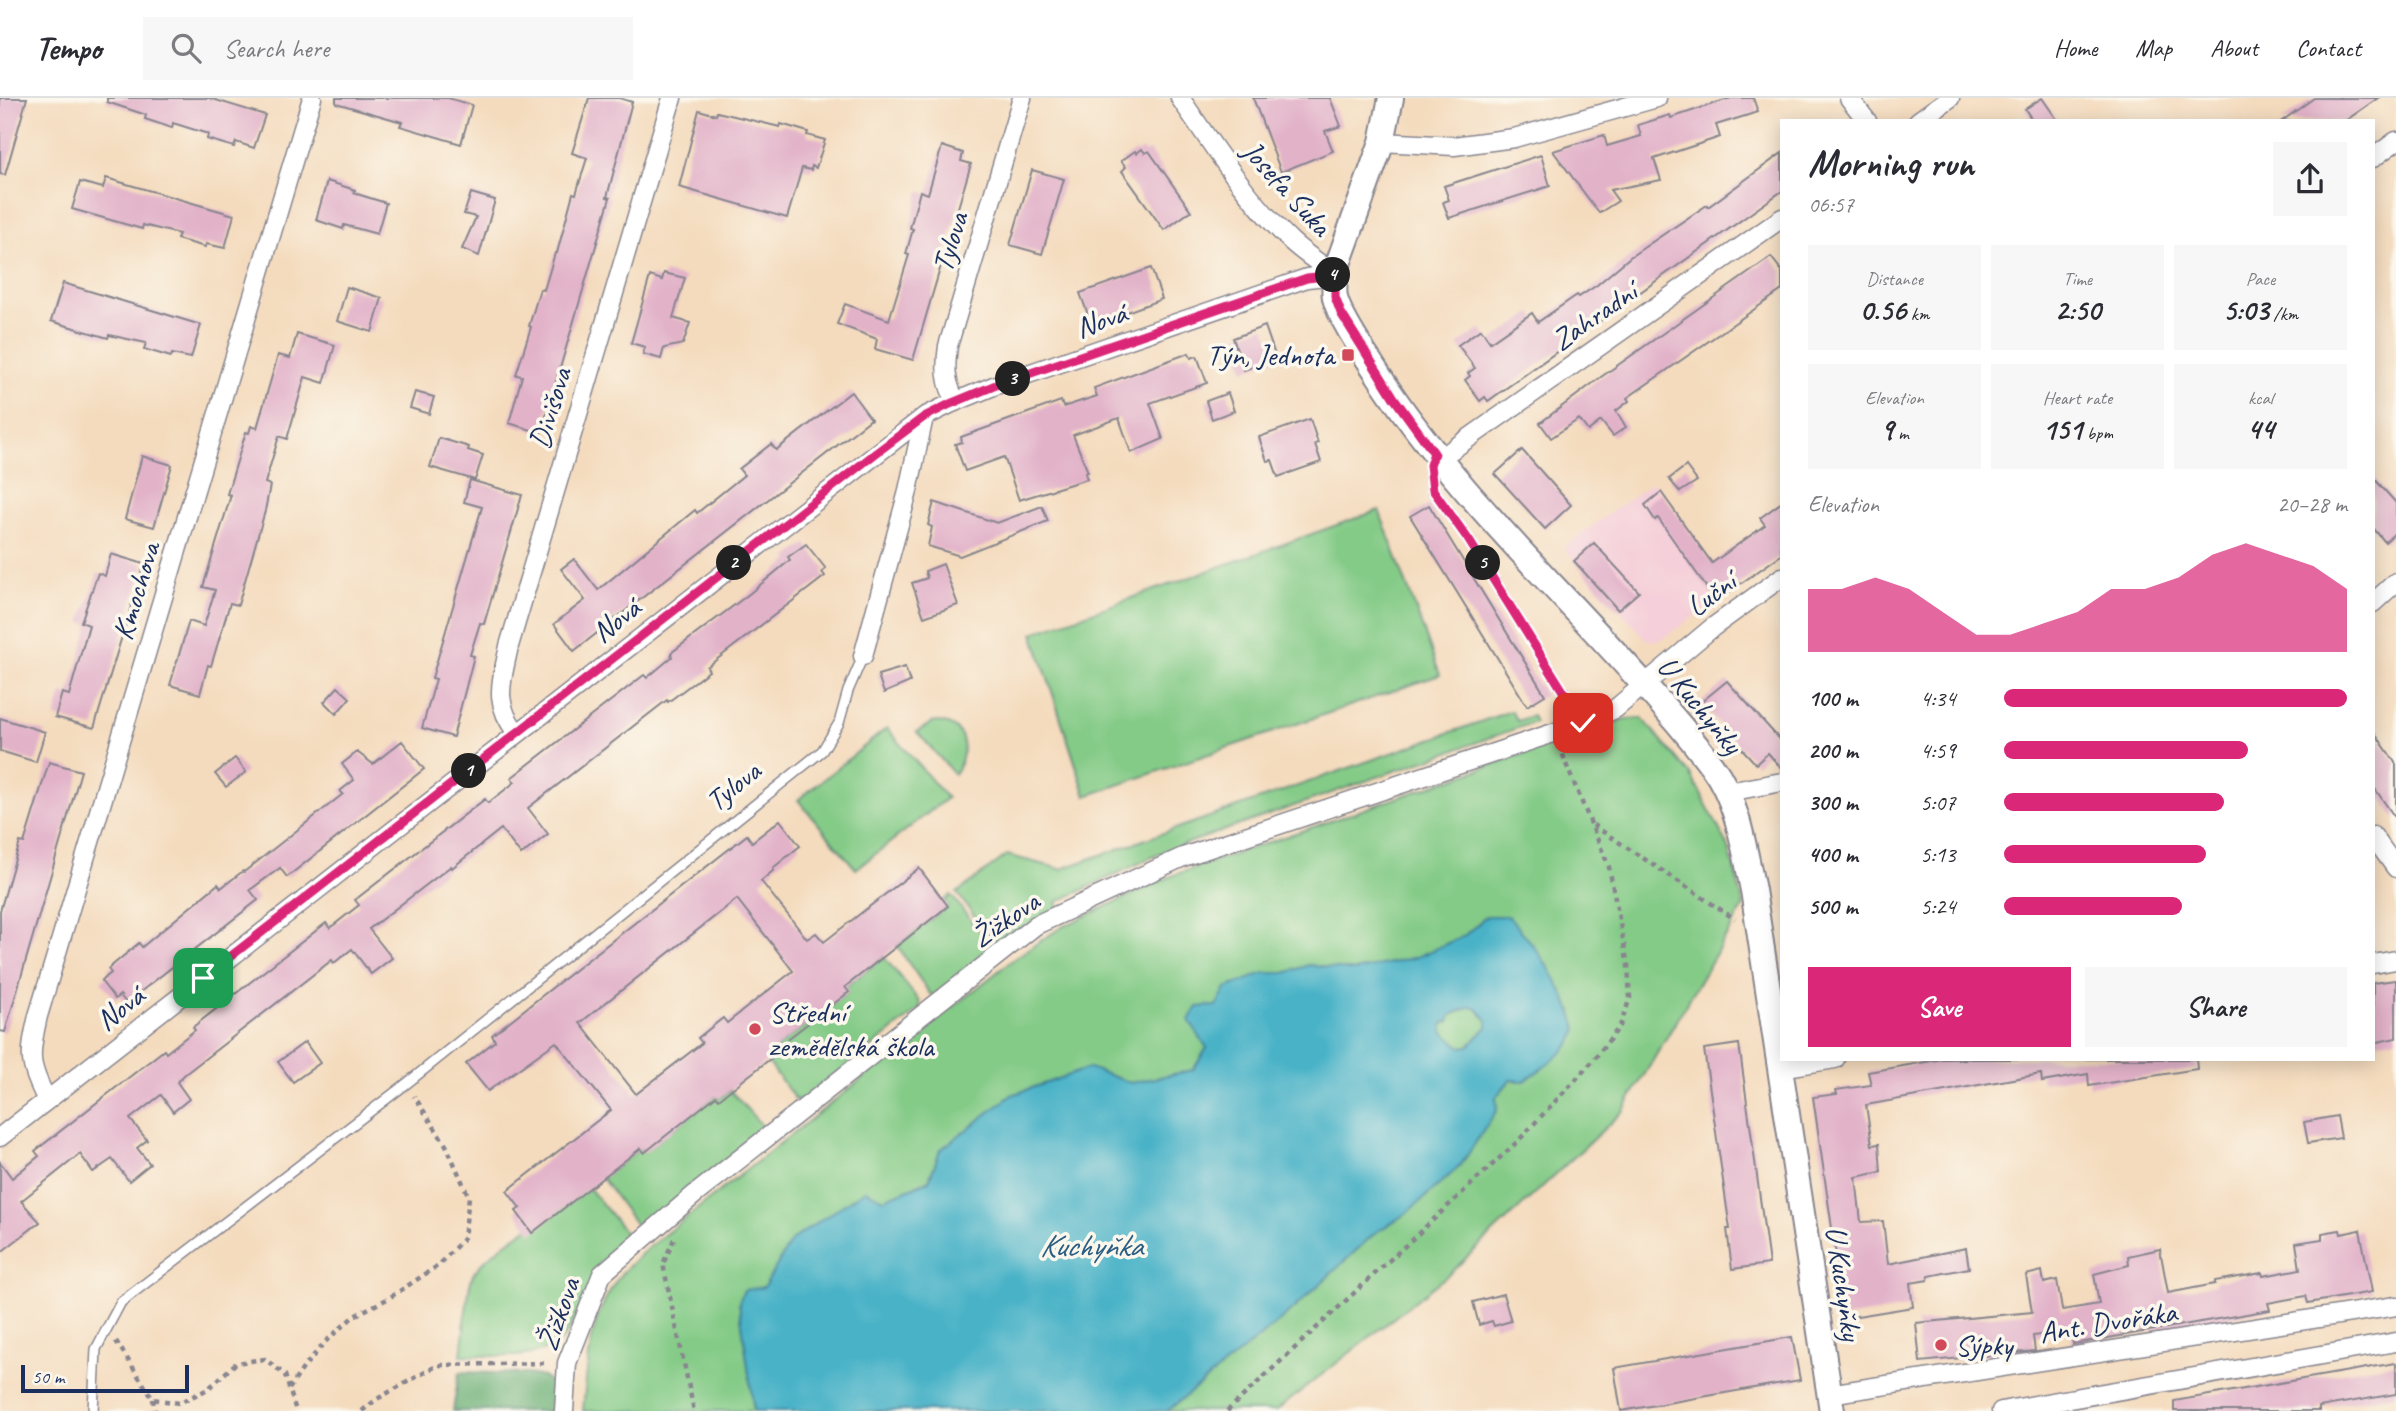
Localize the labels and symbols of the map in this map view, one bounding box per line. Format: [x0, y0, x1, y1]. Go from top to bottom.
street label: Josefa Suka [1233, 131, 1341, 245]
street label: Tylova [923, 206, 978, 276]
pin: 4 [1316, 258, 1350, 292]
street label: Zahradní [1544, 269, 1649, 359]
street label: Nová [1070, 293, 1134, 346]
place label: Týn, Jednota [1207, 336, 1337, 374]
marker: Týn, Jednota [1340, 347, 1356, 363]
street label: Divišova [520, 361, 581, 453]
pin: 3 [996, 362, 1030, 396]
street label: Kmochova [103, 535, 170, 644]
pin: 2 [716, 546, 752, 580]
pin: 5 [1466, 546, 1500, 580]
street label: Luční [1679, 559, 1748, 625]
street label: Nová [584, 587, 650, 651]
street label: U Kuchyňky [1649, 648, 1752, 763]
pin [1553, 693, 1613, 753]
street label: Tylova [698, 751, 770, 820]
pin: 1 [452, 754, 486, 788]
street label: Žižkova [963, 881, 1048, 956]
pin [173, 948, 233, 1008]
street label: Nová [88, 975, 154, 1039]
place label: Střední zemědělská škola [769, 993, 936, 1065]
marker: Střední zemědělská škola [747, 1021, 763, 1037]
street label: U Kuchyňky [1817, 1223, 1871, 1344]
water label: Kuchyňka [1040, 1225, 1145, 1266]
street label: Žižkova [527, 1271, 589, 1356]
street label: Ant. Dvořáka [2037, 1292, 2181, 1352]
place label: Sýpky [1955, 1326, 2015, 1364]
marker: Sýpky [1933, 1337, 1949, 1353]
scale bar [21, 1362, 189, 1394]

